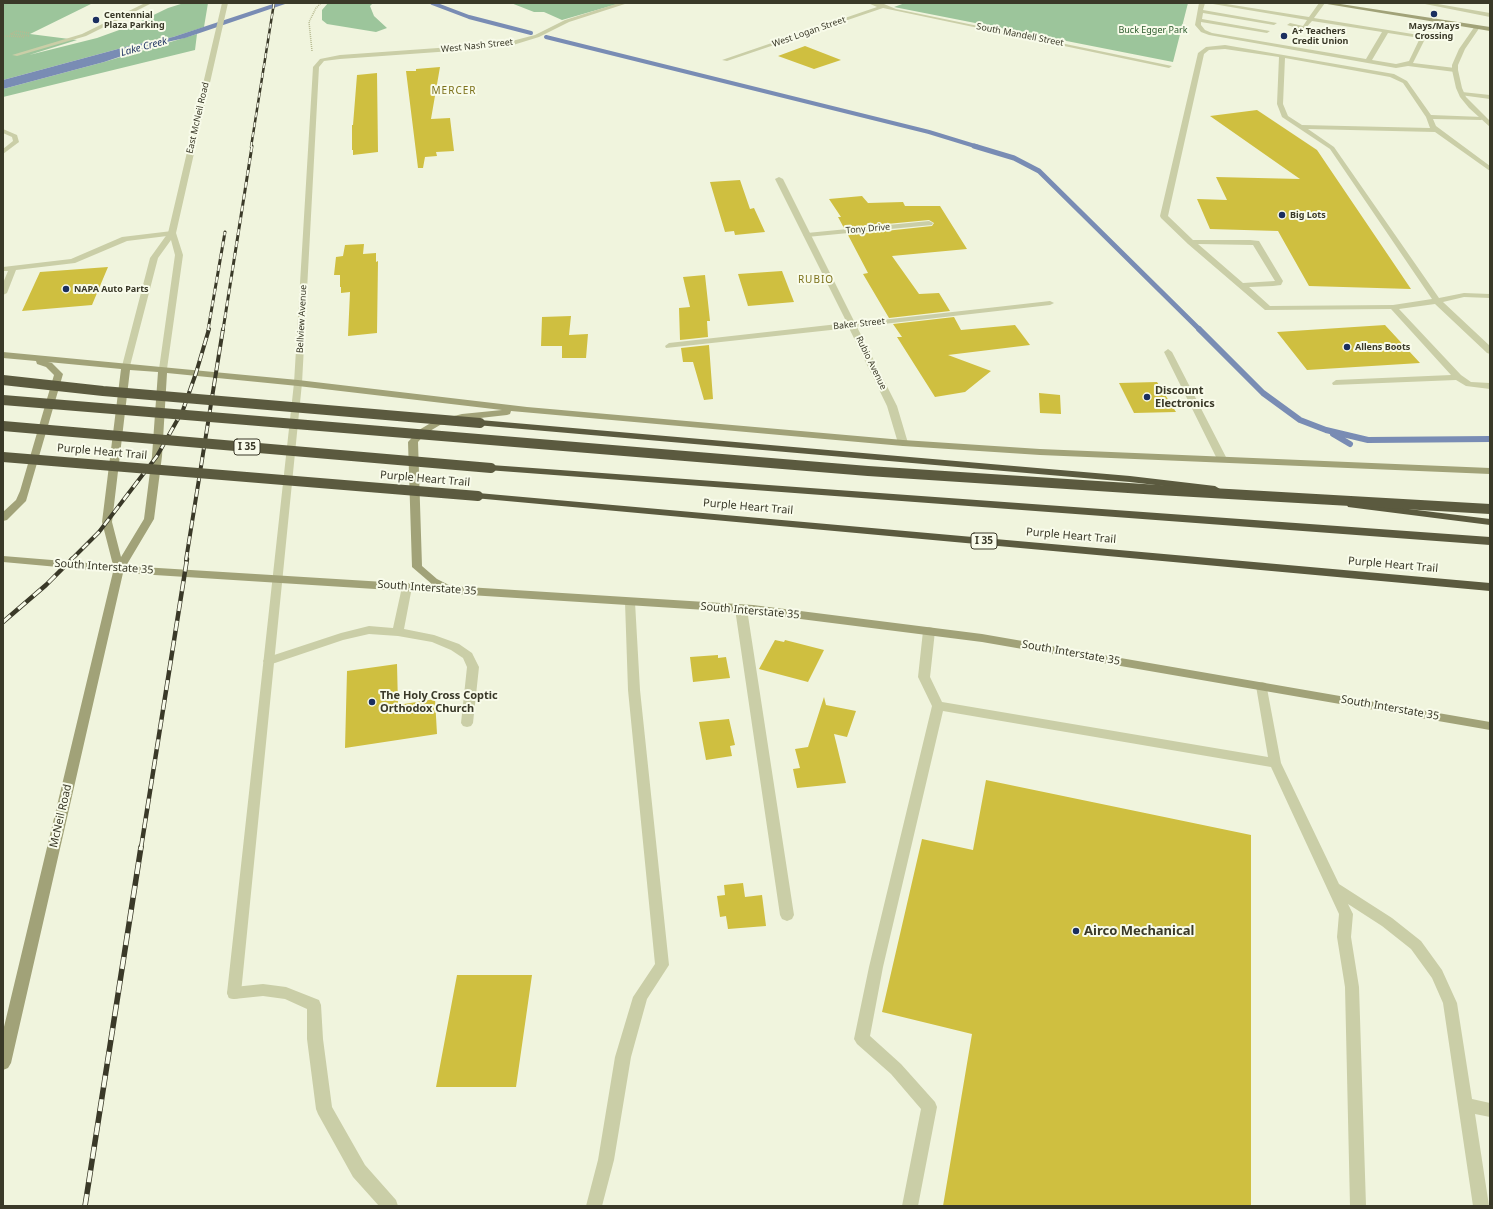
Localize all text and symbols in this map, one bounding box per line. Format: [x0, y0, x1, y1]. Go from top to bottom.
marker: Mays/Mays Crossing [1429, 9, 1439, 19]
place label: Centennial Plaza Parking [104, 10, 165, 31]
street label: West Logan Street [771, 14, 847, 50]
marker: Centennial Plaza Parking [91, 15, 101, 25]
street label: South Mandell Street [975, 21, 1065, 49]
place label: Mays/Mays Crossing [1409, 21, 1459, 42]
park label: Buck Egger Park [1118, 25, 1188, 35]
place label: A+ Teachers Credit Union [1292, 26, 1348, 47]
marker: A+ Teachers Credit Union [1279, 31, 1289, 41]
water label: Lake Creek [120, 35, 168, 59]
street label: West Nash Street [440, 37, 514, 55]
street label: East McNeil Road [185, 81, 211, 155]
district label: MERCER [432, 85, 476, 97]
marker: Big Lots [1277, 210, 1287, 220]
place label: Big Lots [1290, 210, 1326, 220]
street label: Tony Drive [845, 222, 891, 236]
district label: RUBIO [798, 274, 834, 286]
marker: NAPA Auto Parts [61, 284, 71, 294]
place label: NAPA Auto Parts [74, 284, 149, 294]
street label: Bellview Avenue [295, 285, 309, 353]
street label: Baker Street [833, 316, 885, 332]
street label: Rubio Avenue [853, 334, 889, 392]
marker: Allens Boots [1342, 342, 1352, 352]
place label: Allens Boots [1355, 342, 1410, 352]
place label: Discount Electronics [1155, 384, 1215, 410]
marker: Discount Electronics [1142, 392, 1152, 402]
road number: I 35 [234, 439, 260, 455]
street label: Purple Heart Trail [56, 441, 148, 463]
street label: Purple Heart Trail [379, 468, 471, 490]
street label: Purple Heart Trail [702, 496, 794, 518]
street label: Purple Heart Trail [1025, 525, 1117, 547]
road number: I 35 [971, 533, 997, 549]
street label: Purple Heart Trail [1347, 554, 1439, 576]
street label: South Interstate 35 [54, 557, 154, 577]
street label: South Interstate 35 [377, 578, 477, 598]
street label: South Interstate 35 [700, 600, 800, 622]
street label: South Interstate 35 [1021, 638, 1121, 668]
place label: The Holy Cross Coptic Orthodox Church [380, 689, 498, 715]
street label: South Interstate 35 [1340, 693, 1440, 723]
marker: The Holy Cross Coptic Orthodox Church [367, 697, 377, 707]
street label: McNeil Road [47, 783, 75, 849]
place label: Airco Mechanical [1084, 923, 1194, 939]
marker: Airco Mechanical [1071, 926, 1081, 936]

